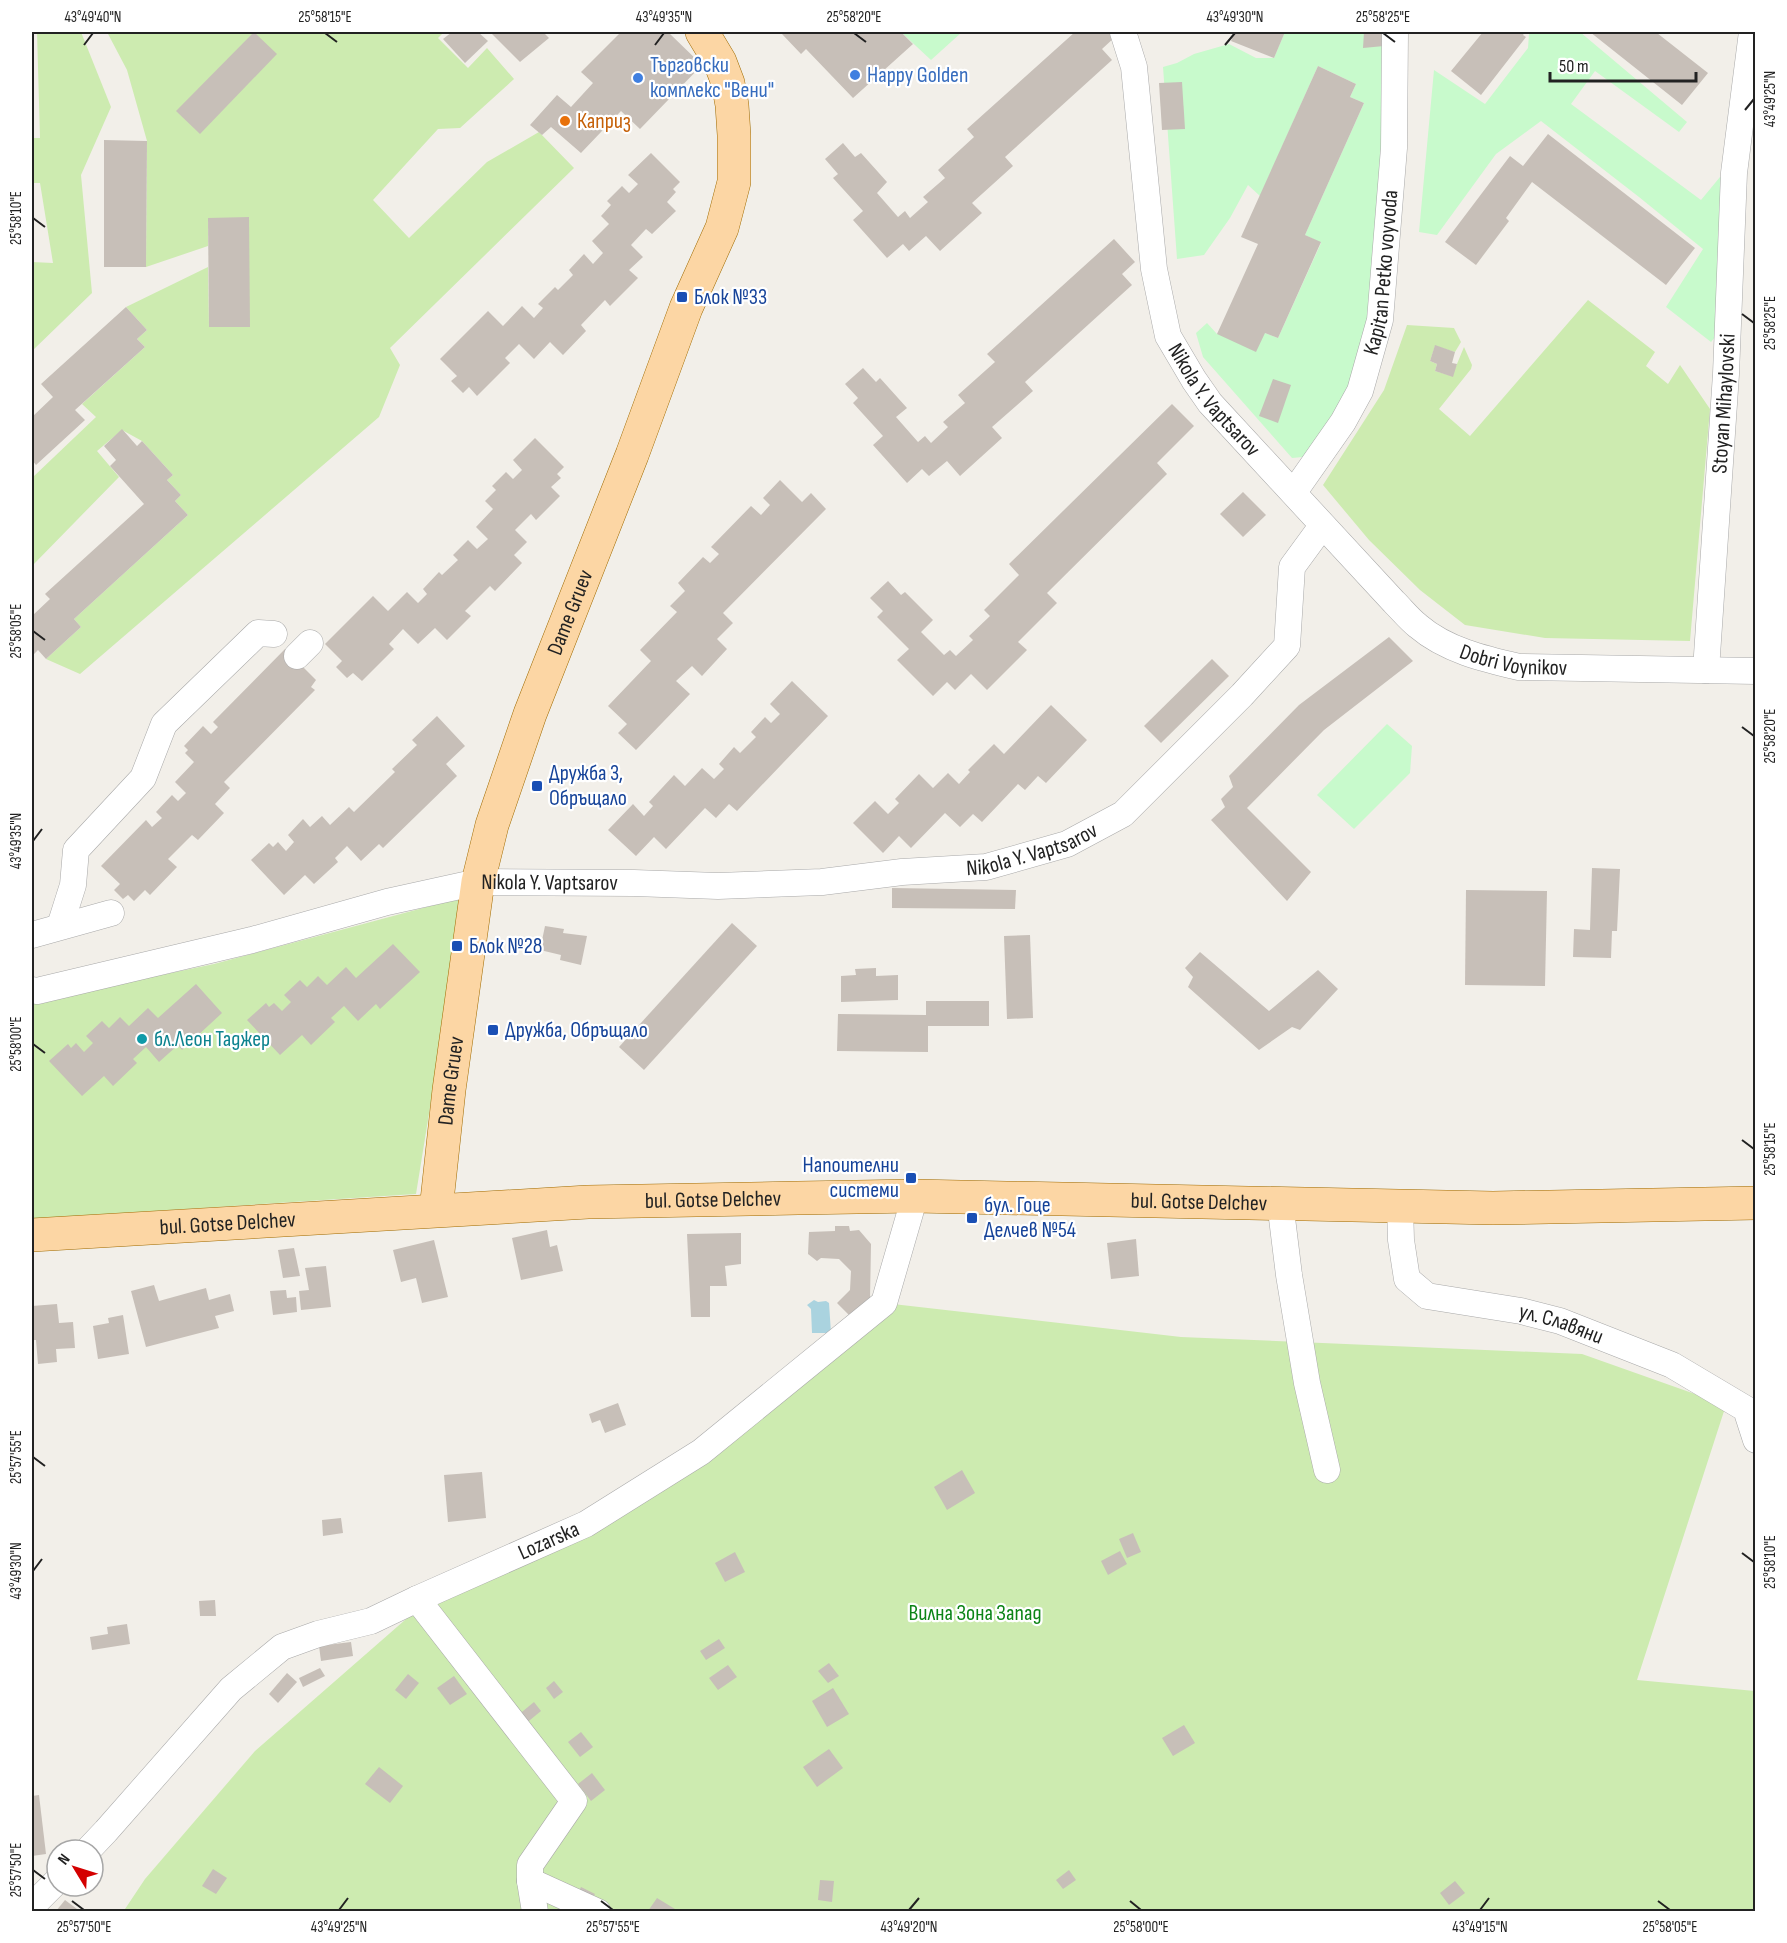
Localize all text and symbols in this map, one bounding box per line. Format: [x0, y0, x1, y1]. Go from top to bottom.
text: 43°49'40"N [64, 8, 122, 27]
text: 25°58'15"E [298, 8, 352, 27]
text: 43°49'35"N [636, 8, 692, 27]
text: 25°58'20"E [827, 8, 881, 27]
text: 43°49'30"N [1206, 8, 1264, 27]
text: 25°58'25"E [1356, 8, 1410, 27]
scale bar [1550, 45, 1696, 83]
place label: Търговски комплекс "Вени" [650, 52, 774, 104]
text: 50 m [1559, 56, 1589, 77]
place label: Happy Golden [867, 62, 968, 89]
marker: Happy Golden [848, 68, 862, 82]
marker: Търговски комплекс "Вени" [631, 71, 645, 85]
text: 43°49'25"N [1761, 71, 1780, 127]
place label: Каприз [577, 108, 631, 135]
marker: Каприз [558, 114, 572, 128]
street label: Kapitan Petko voyvoda [1357, 189, 1404, 358]
text: 25°58'10"E [7, 191, 26, 245]
place label: Блок №33 [694, 284, 767, 311]
marker: Блок №33 [675, 290, 689, 304]
text: 25°58'25"E [1761, 296, 1780, 350]
street label: Stoyan Mihaylovski [1706, 333, 1741, 474]
street label: Nikola Y. Vaptsarov [1162, 338, 1266, 462]
street label: Dame Gruev [541, 565, 599, 659]
text: 25°58'05"E [7, 604, 26, 658]
street label: Dobri Voynikov [1456, 638, 1568, 681]
text: 25°58'20"E [1761, 709, 1780, 763]
place label: Дружба 3, Обръщало [549, 760, 627, 812]
marker: Дружба 3, Обръщало [530, 779, 544, 793]
text: 43°49'35"N [7, 813, 26, 869]
street label: Nikola Y. Vaptsarov [966, 816, 1103, 882]
street label: Nikola Y. Vaptsarov [481, 869, 618, 896]
place label: Блок №28 [469, 933, 542, 960]
marker: Блок №28 [450, 939, 464, 953]
text: 25°58'00"E [7, 1016, 26, 1072]
place label: Дружба, Обръщало [505, 1017, 648, 1044]
marker: Дружба, Обръщало [486, 1023, 500, 1037]
place label: бл.Леон Таджер [154, 1026, 270, 1053]
marker: бл.Леон Таджер [135, 1032, 149, 1046]
street label: Dame Gruev [432, 1034, 470, 1127]
text: 25°58'15"E [1761, 1122, 1780, 1176]
place label: Напоителни системи [802, 1152, 899, 1204]
marker: Напоителни системи [904, 1171, 918, 1185]
street label: bul. Gotse Delchev [645, 1185, 782, 1214]
street label: bul. Gotse Delchev [1130, 1187, 1268, 1217]
place label: бул. Гоце Делчев №54 [984, 1192, 1076, 1244]
street label: bul. Gotse Delchev [159, 1206, 297, 1241]
marker: бул. Гоце Делчев №54 [965, 1211, 979, 1225]
street label: ул. Славяни [1516, 1298, 1607, 1350]
text: 25°57'55"E [7, 1430, 26, 1484]
street label: Lozarska [514, 1515, 583, 1566]
text: 25°58'10"E [1761, 1535, 1780, 1589]
text: 43°49'30"N [7, 1542, 26, 1600]
park label: Вилна Зона Запад [908, 1600, 1042, 1627]
north arrow [45, 1838, 105, 1898]
text: 25°57'50"E [7, 1843, 26, 1897]
text: N [54, 1850, 74, 1869]
text: 25°57'50"E [57, 1918, 111, 1937]
text: 43°49'25"N [311, 1918, 367, 1937]
text: 25°57'55"E [586, 1918, 640, 1937]
text: 43°49'20"N [881, 1918, 937, 1937]
text: 25°58'00"E [1113, 1918, 1169, 1937]
text: 43°49'15"N [1452, 1918, 1508, 1937]
text: 25°58'05"E [1643, 1918, 1697, 1937]

